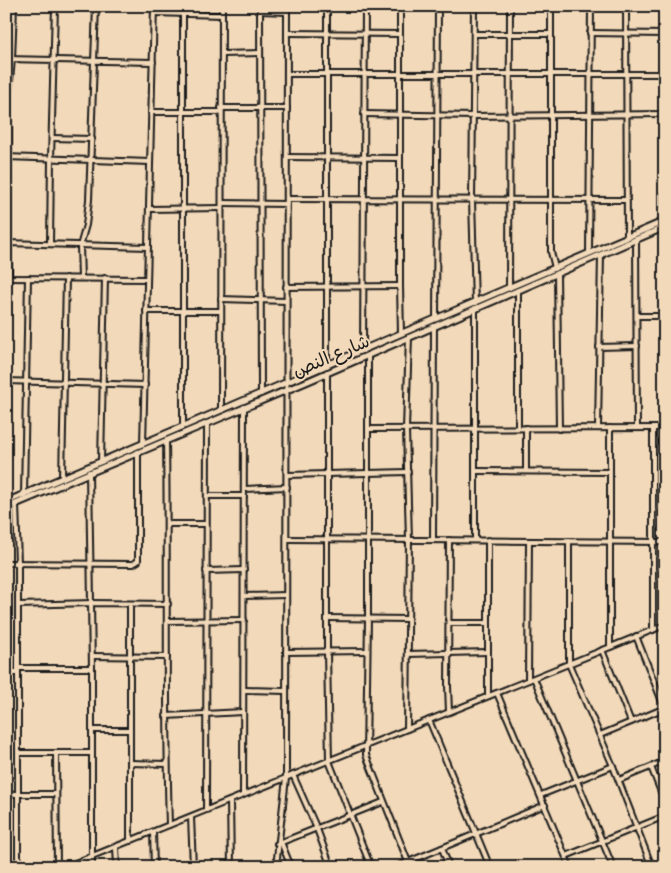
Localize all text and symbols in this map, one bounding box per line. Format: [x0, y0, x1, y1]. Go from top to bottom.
street label: شارع النص [289, 330, 374, 384]

